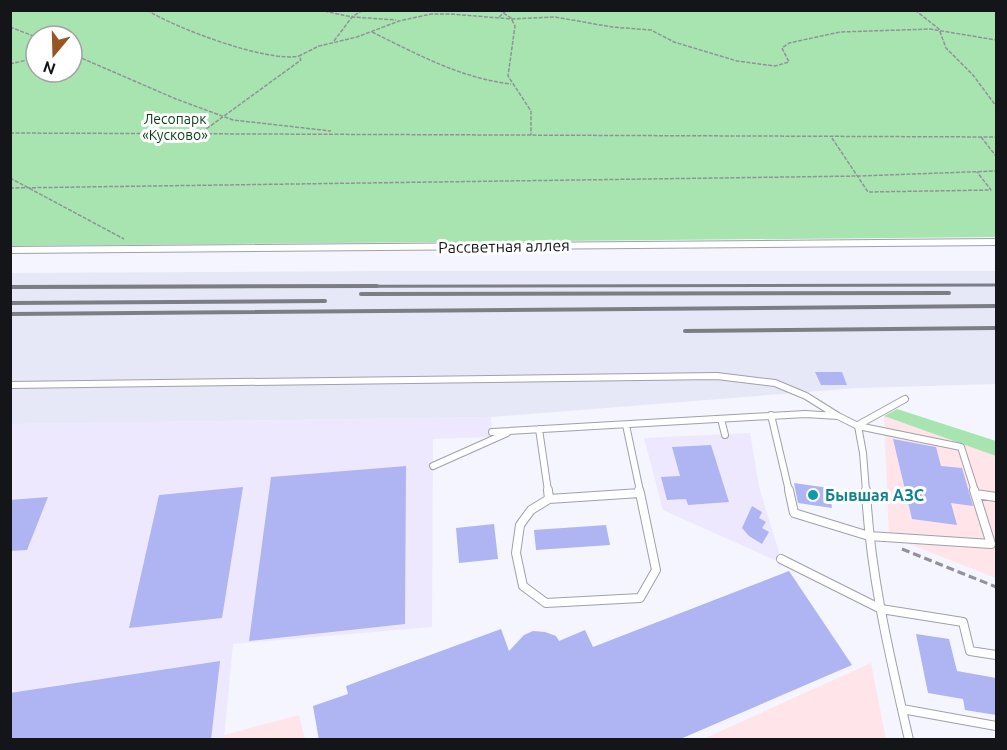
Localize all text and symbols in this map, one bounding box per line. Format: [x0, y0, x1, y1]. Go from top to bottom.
north arrow [24, 24, 84, 84]
text: N [41, 58, 58, 79]
park label: Лесопарк «Кусково» [142, 111, 208, 143]
street label: Рассветная аллея [438, 236, 570, 256]
place label: Бывшая АЗС [825, 486, 924, 504]
marker: Бывшая АЗС [806, 488, 820, 502]

